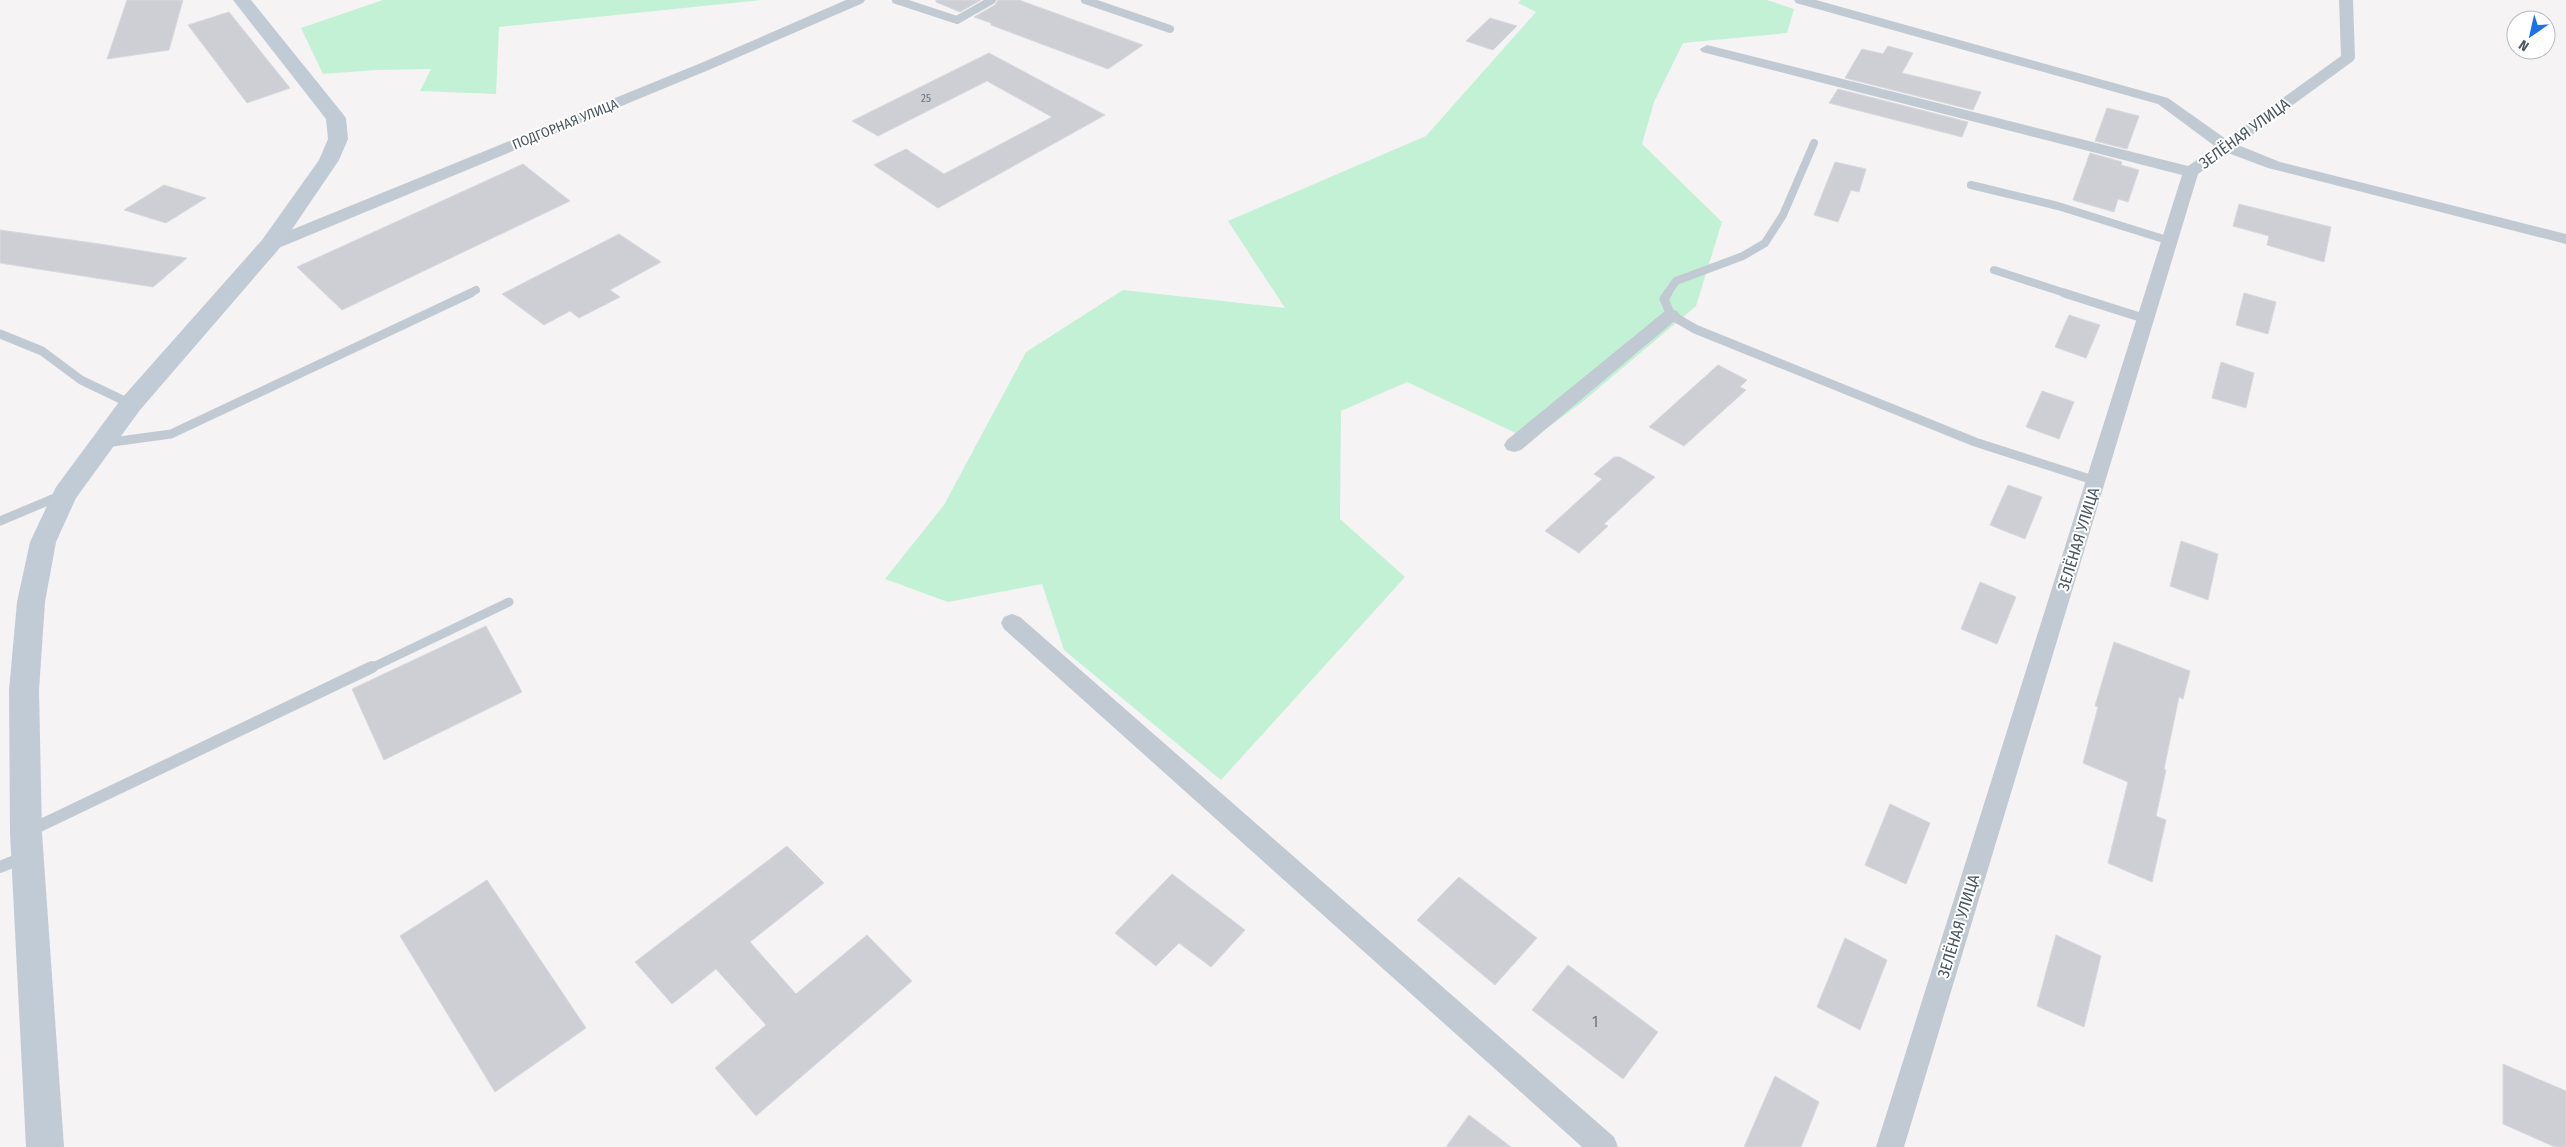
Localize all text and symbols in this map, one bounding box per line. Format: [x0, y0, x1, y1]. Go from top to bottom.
north arrow [2506, 10, 2556, 60]
text: N [2516, 36, 2532, 55]
house number: 25 [921, 92, 931, 105]
street label: ЗЕЛЁНАЯ УЛИЦА [2195, 94, 2294, 173]
street label: ПОДГОРНАЯ УЛИЦА [510, 95, 621, 153]
street label: ЗЕЛЁНАЯ УЛИЦА [2054, 485, 2103, 593]
street label: ЗЕЛЁНАЯ УЛИЦА [1934, 872, 1983, 980]
house number: 1 [1592, 1012, 1598, 1031]

